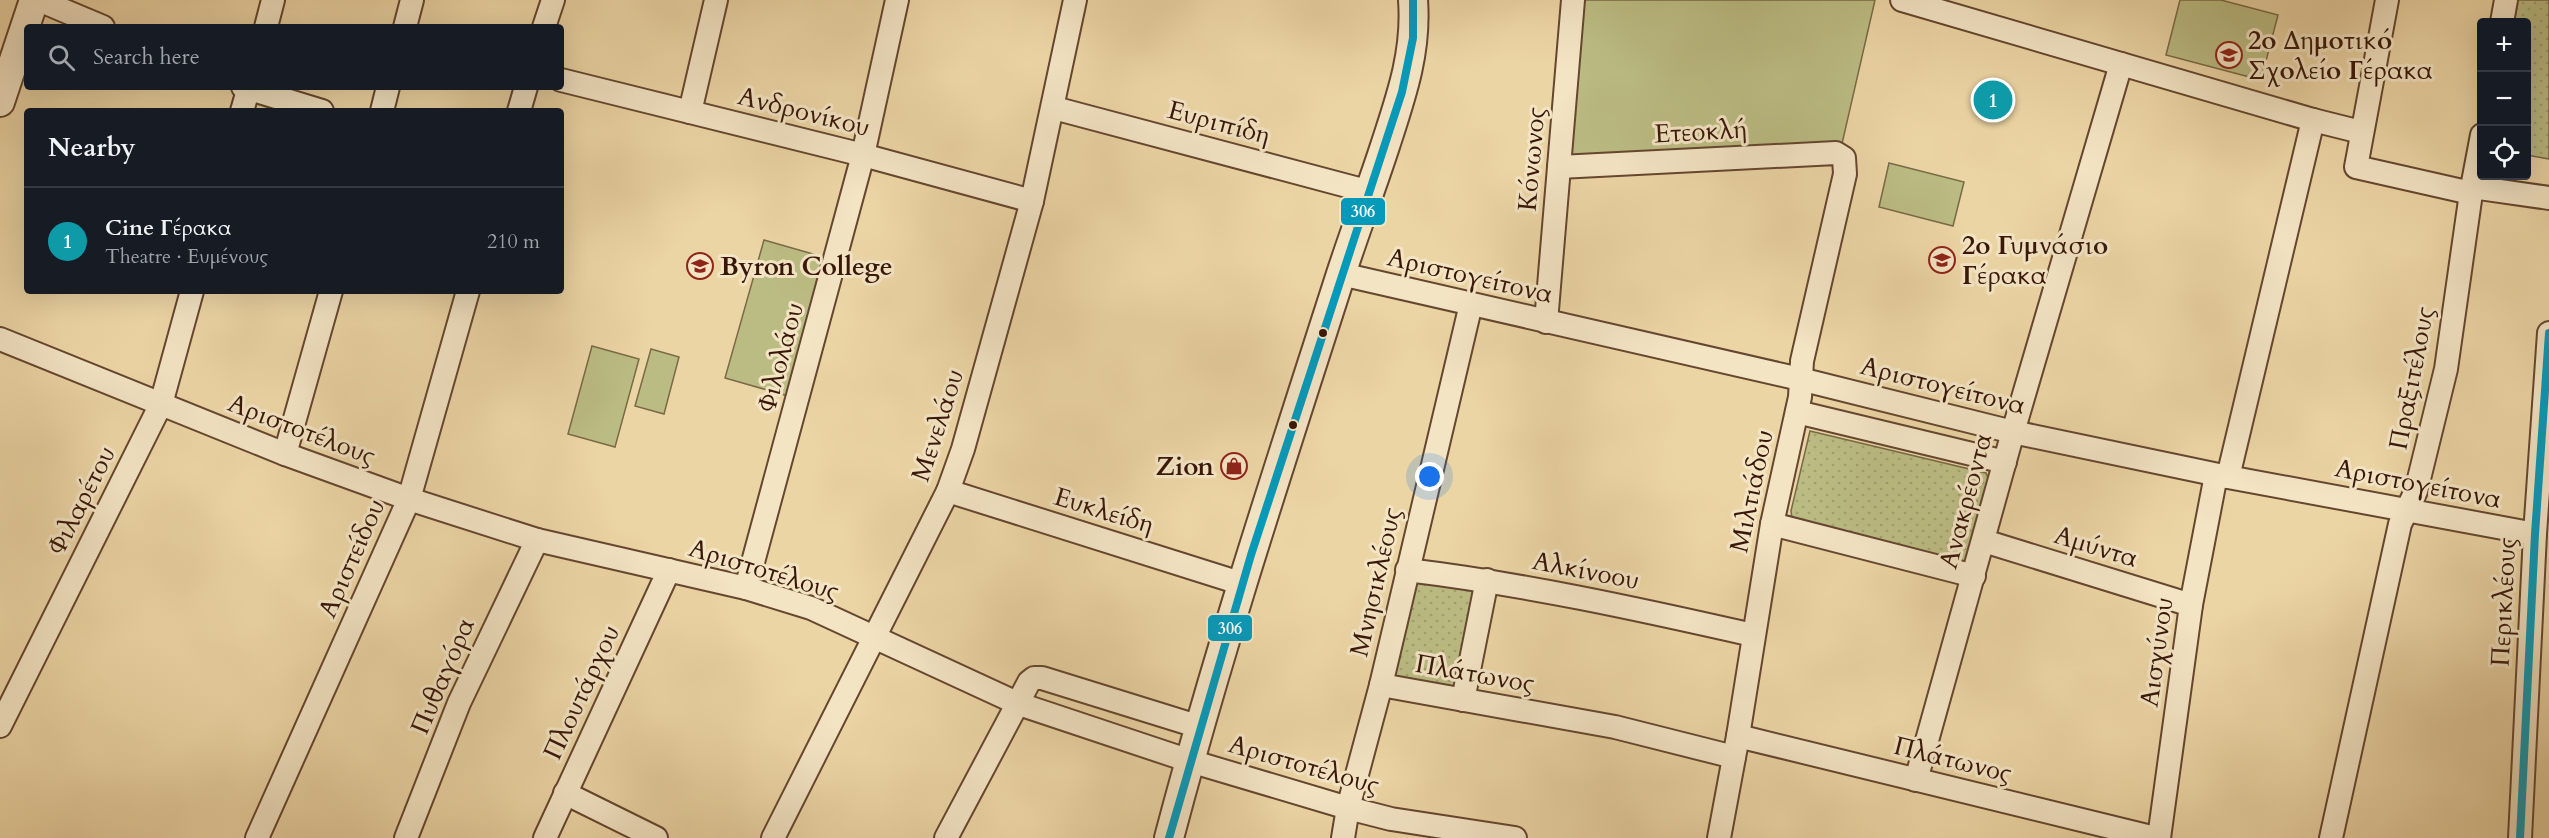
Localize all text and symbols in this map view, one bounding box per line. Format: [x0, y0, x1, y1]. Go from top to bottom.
map controls [2477, 18, 2531, 180]
button: + [2477, 18, 2531, 72]
place label: 2ο Δημοτικό Σχολείο Γέρακα [2248, 23, 2433, 88]
search box [24, 24, 564, 90]
school or university icon: 2ο Δημοτικό Σχολείο Γέρακα [2214, 40, 2244, 70]
icon: search [45, 41, 78, 74]
text: Search here [93, 42, 200, 72]
button: − [2477, 72, 2531, 126]
street label: Ανδρονίκου [734, 78, 874, 145]
pin: 1 [1974, 78, 2012, 122]
street label: Ευριπίδη [1164, 92, 1274, 153]
street label: Κόνωνος [1510, 106, 1553, 213]
street label: Ετεοκλή [1653, 112, 1749, 151]
button: locate [2477, 126, 2531, 180]
text: Nearby [48, 130, 136, 165]
line badge: 306 [1340, 197, 1386, 226]
text: 306 [1351, 201, 1375, 223]
text: Cine Γέρακα [105, 213, 231, 243]
text: 1 [62, 228, 73, 255]
text: 210 m [487, 228, 540, 255]
place label: 2ο Γυμνάσιο Γέρακα [1962, 228, 2108, 293]
street label: Αριστογείτονα [1384, 239, 1556, 312]
text: Theatre · Ευμένους [105, 243, 268, 270]
school or university icon: 2ο Γυμνάσιο Γέρακα [1927, 245, 1957, 275]
place label: Byron College [720, 249, 893, 284]
school or university icon: Byron College [685, 251, 715, 281]
street label: Φιλολάου [749, 299, 812, 416]
street label: Πραξιτέλους [2380, 304, 2443, 453]
unlabelled marker [1317, 327, 1329, 339]
street label: Αριστογείτονα [1857, 348, 2029, 423]
street label: Μενελάου [903, 364, 972, 486]
street label: Αριστοτέλους [223, 385, 381, 474]
unlabelled marker [1287, 419, 1299, 431]
street label: Μιλτιάδου [1721, 427, 1782, 556]
street label: Ανακρέοντα [1931, 429, 2000, 573]
street label: Φιλαρέτου [39, 440, 124, 561]
place label: Zion [1156, 449, 1214, 484]
street label: Αριστογείτονα [2332, 450, 2504, 517]
shop icon: Zion [1219, 451, 1249, 481]
your location [1415, 462, 1444, 491]
street label: Ευκλείδη [1050, 479, 1158, 542]
street label: Αριστείδου [310, 493, 393, 623]
street label: Μνησικλέους [1341, 504, 1410, 660]
street label: Αμύντα [2050, 517, 2142, 576]
street label: Αριστοτέλους [684, 530, 843, 609]
street label: Περικλέους [2483, 537, 2524, 668]
street label: Αλκίνοου [1530, 543, 1642, 598]
street label: Αισχύνου [2131, 595, 2182, 709]
street label: Πυθαγόρα [402, 612, 483, 740]
line badge: 306 [1207, 614, 1253, 642]
text: 306 [1218, 618, 1242, 640]
street label: Πλουτάρχου [535, 619, 628, 765]
street label: Πλάτωνος [1413, 646, 1537, 701]
street label: Αριστοτέλους [1224, 726, 1383, 803]
street label: Πλάτωνος [1890, 728, 2015, 791]

